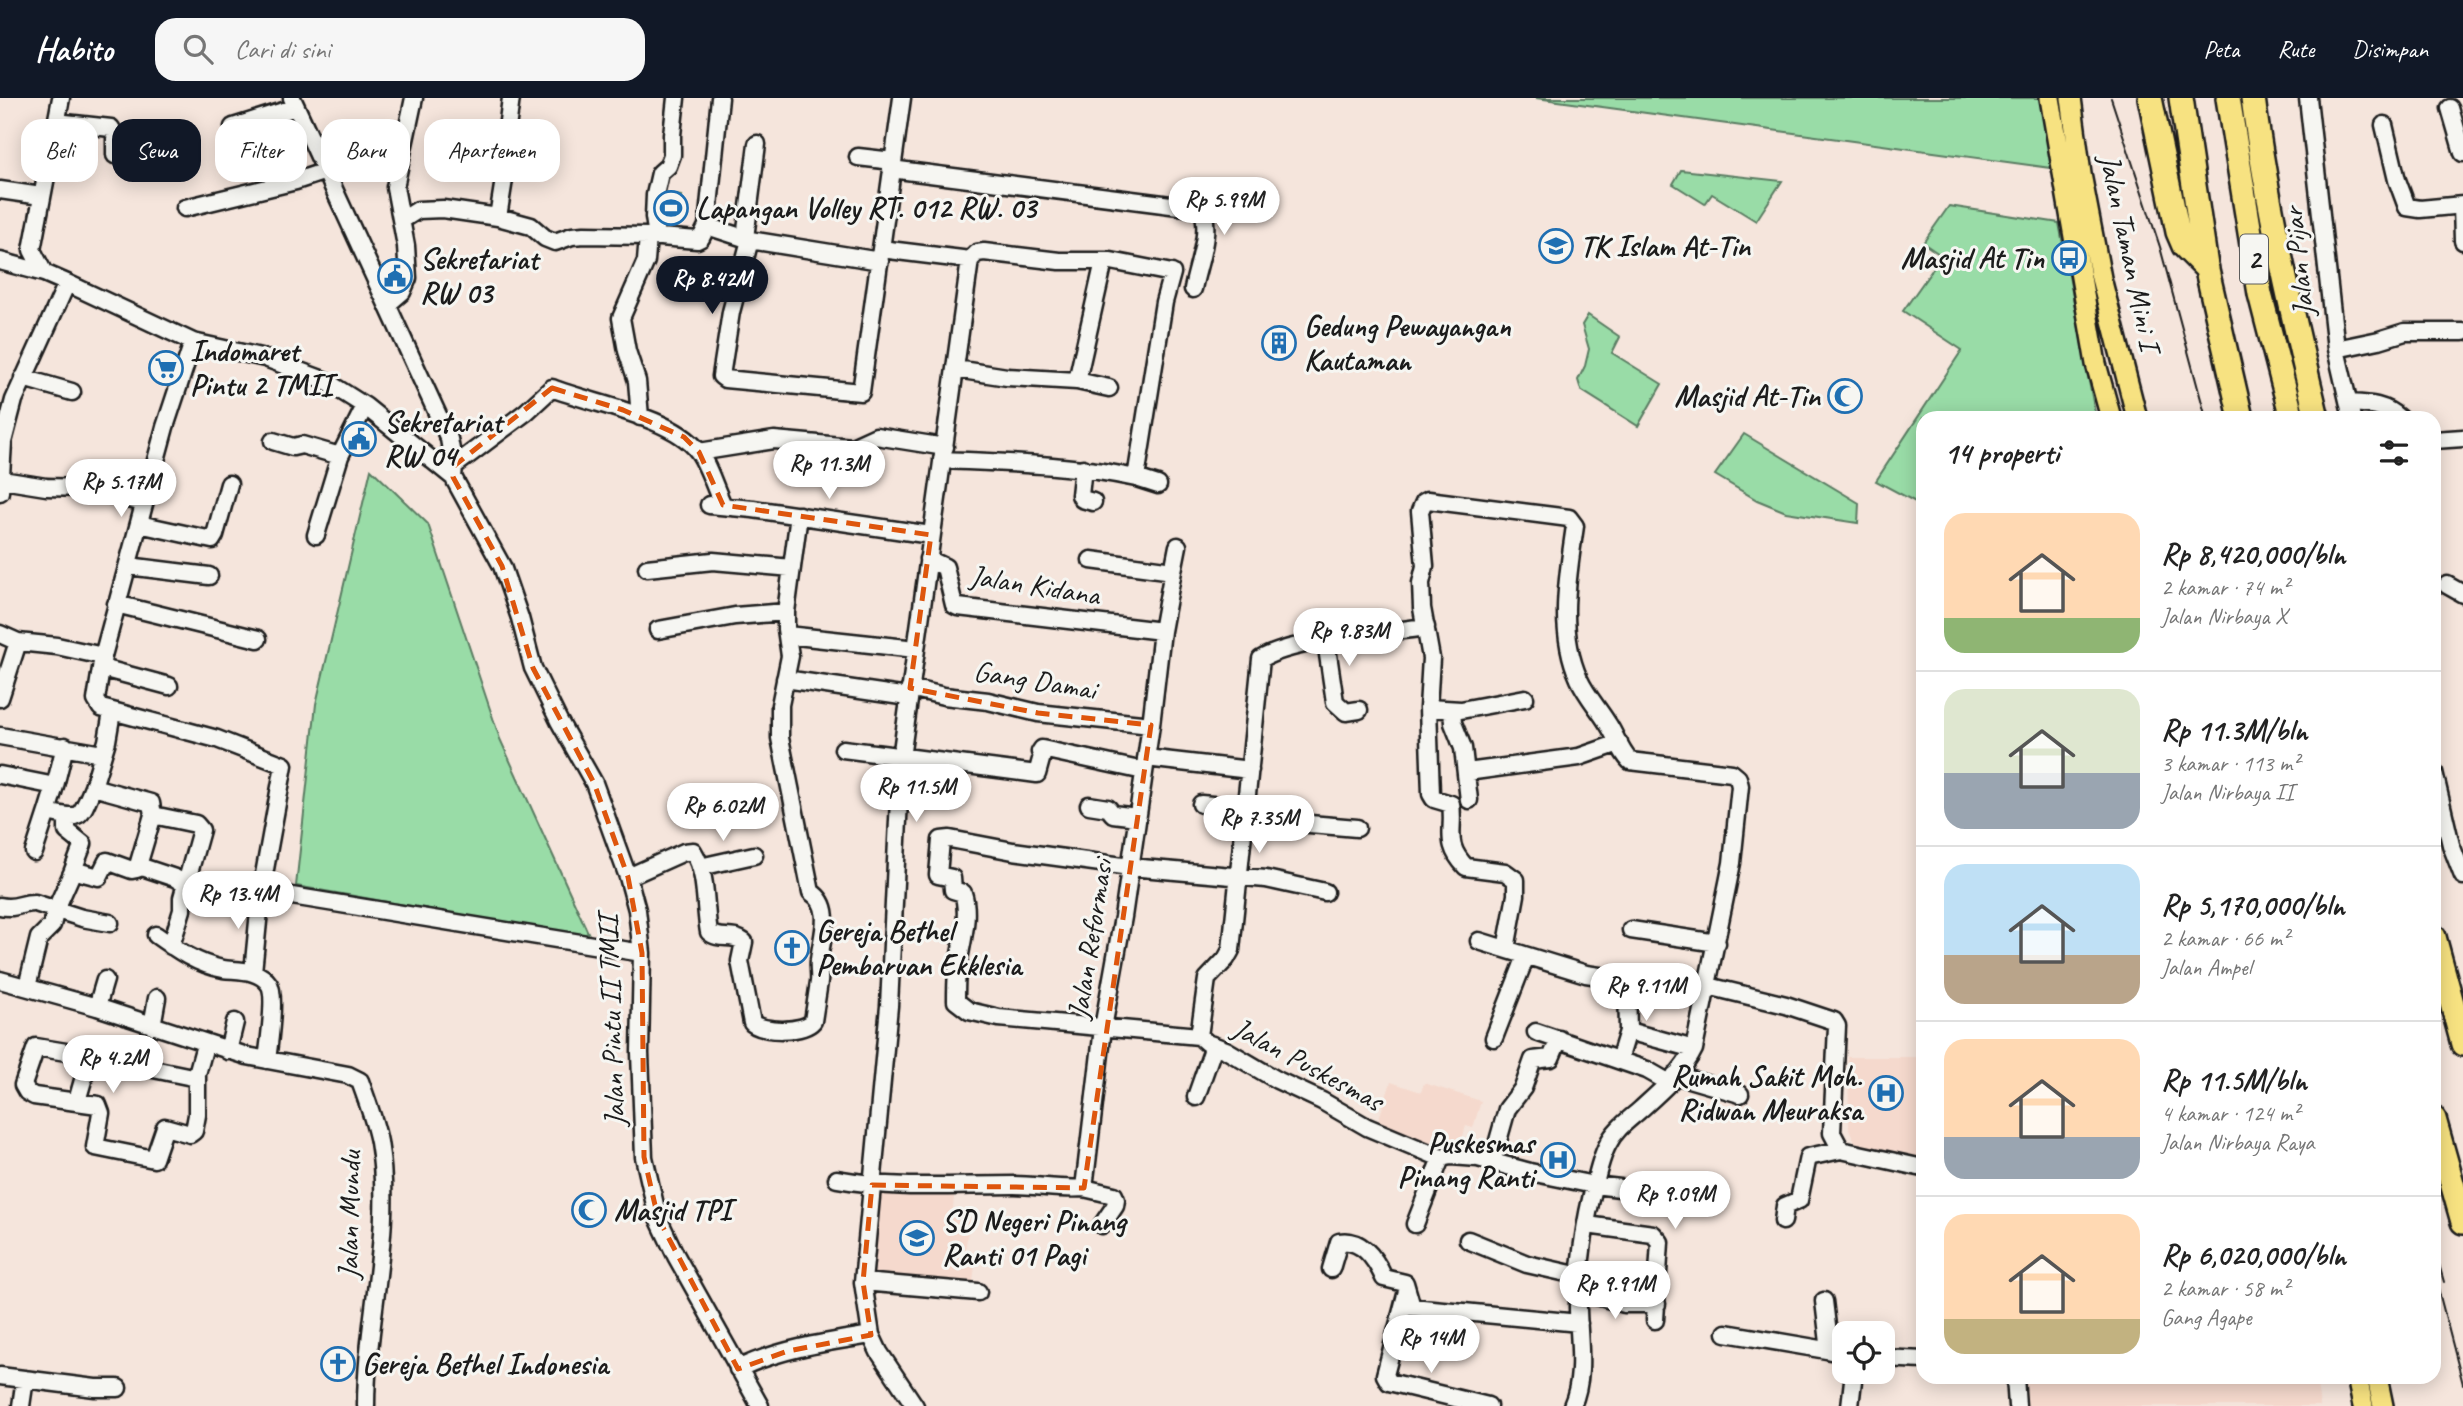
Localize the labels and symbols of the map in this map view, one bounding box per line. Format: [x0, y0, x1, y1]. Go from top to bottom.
street label: Jalan Taman Mini I [2090, 149, 2171, 360]
pin: Rp 5.99M [1152, 178, 1296, 237]
sports icon: Lapangan Volley RT. 012 RW. 03 [652, 189, 690, 227]
place label: Lapangan Volley RT. 012 RW. 03 [696, 189, 1039, 227]
street label: Jalan Pijar [2273, 202, 2323, 321]
school or university icon: TK Islam At-Tin [1537, 227, 1575, 265]
place label: TK Islam At-Tin [1580, 227, 1751, 265]
road number: 2 [2240, 234, 2268, 284]
place label: Masjid At Tin [1901, 239, 2045, 277]
bus stop icon: Masjid At Tin [2050, 239, 2088, 277]
place label: Sekretariat RW 03 [420, 240, 541, 312]
pin: Rp 8.42M [640, 256, 784, 316]
public building icon: Sekretariat RW 03 [376, 257, 414, 295]
place label: Gedung Pewayangan Kautaman [1304, 307, 1512, 379]
building icon: Gedung Pewayangan Kautaman [1260, 324, 1298, 362]
place label: Indomaret Pintu 2 TMII [190, 332, 338, 404]
supermarket icon: Indomaret Pintu 2 TMII [147, 349, 185, 387]
place label: Masjid At-Tin [1674, 377, 1821, 415]
mosque icon: Masjid At-Tin [1826, 377, 1864, 415]
place label: Sekretariat RW 04 [384, 403, 505, 475]
public building icon: Sekretariat RW 04 [340, 420, 378, 458]
pin: Rp 11.3M [757, 442, 901, 501]
pin: Rp 5.17M [49, 460, 193, 519]
street label: Jalan Kidana [965, 556, 1104, 614]
pin: Rp 9.83M [1277, 608, 1421, 668]
street label: Gang Damai [971, 652, 1102, 709]
pin: Rp 11.5M [844, 764, 988, 824]
pin: Rp 6.02M [651, 784, 795, 843]
pin: Rp 7.35M [1187, 796, 1331, 855]
street label: Jalan Reformasi [1058, 853, 1122, 1023]
pin: Rp 13.4M [166, 872, 310, 931]
street label: Jalan Pintu II TMII [588, 908, 634, 1129]
place label: Gereja Bethel Pembaruan Ekklesia [816, 912, 1024, 984]
church icon: Gereja Bethel Pembaruan Ekklesia [773, 929, 811, 967]
pin: Rp 9.11M [1574, 964, 1718, 1023]
street label: Jalan Puskesmas [1225, 1008, 1392, 1121]
pin: Rp 4.2M [48, 1035, 178, 1095]
place label: Rumah Sakit Moh. Ridwan Meuraksa [1671, 1057, 1864, 1129]
hospital icon: Rumah Sakit Moh. Ridwan Meuraksa [1867, 1074, 1905, 1112]
place label: Puskesmas Pinang Ranti [1398, 1124, 1538, 1196]
hospital icon: Puskesmas Pinang Ranti [1539, 1141, 1577, 1179]
street label: Jalan Mundu [329, 1148, 369, 1282]
pin: Rp 9.09M [1603, 1172, 1747, 1231]
mosque icon: Masjid TPI [570, 1191, 608, 1229]
place label: Masjid TPI [614, 1191, 738, 1229]
place label: SD Negeri Pinang Ranti 01 Pagi [942, 1202, 1129, 1274]
school or university icon: SD Negeri Pinang Ranti 01 Pagi [898, 1219, 936, 1257]
pin: Rp 9.91M [1543, 1262, 1687, 1321]
pin: Rp 14M [1374, 1316, 1488, 1375]
church icon: Gereja Bethel Indonesia [319, 1345, 357, 1383]
place label: Gereja Bethel Indonesia [362, 1345, 610, 1383]

